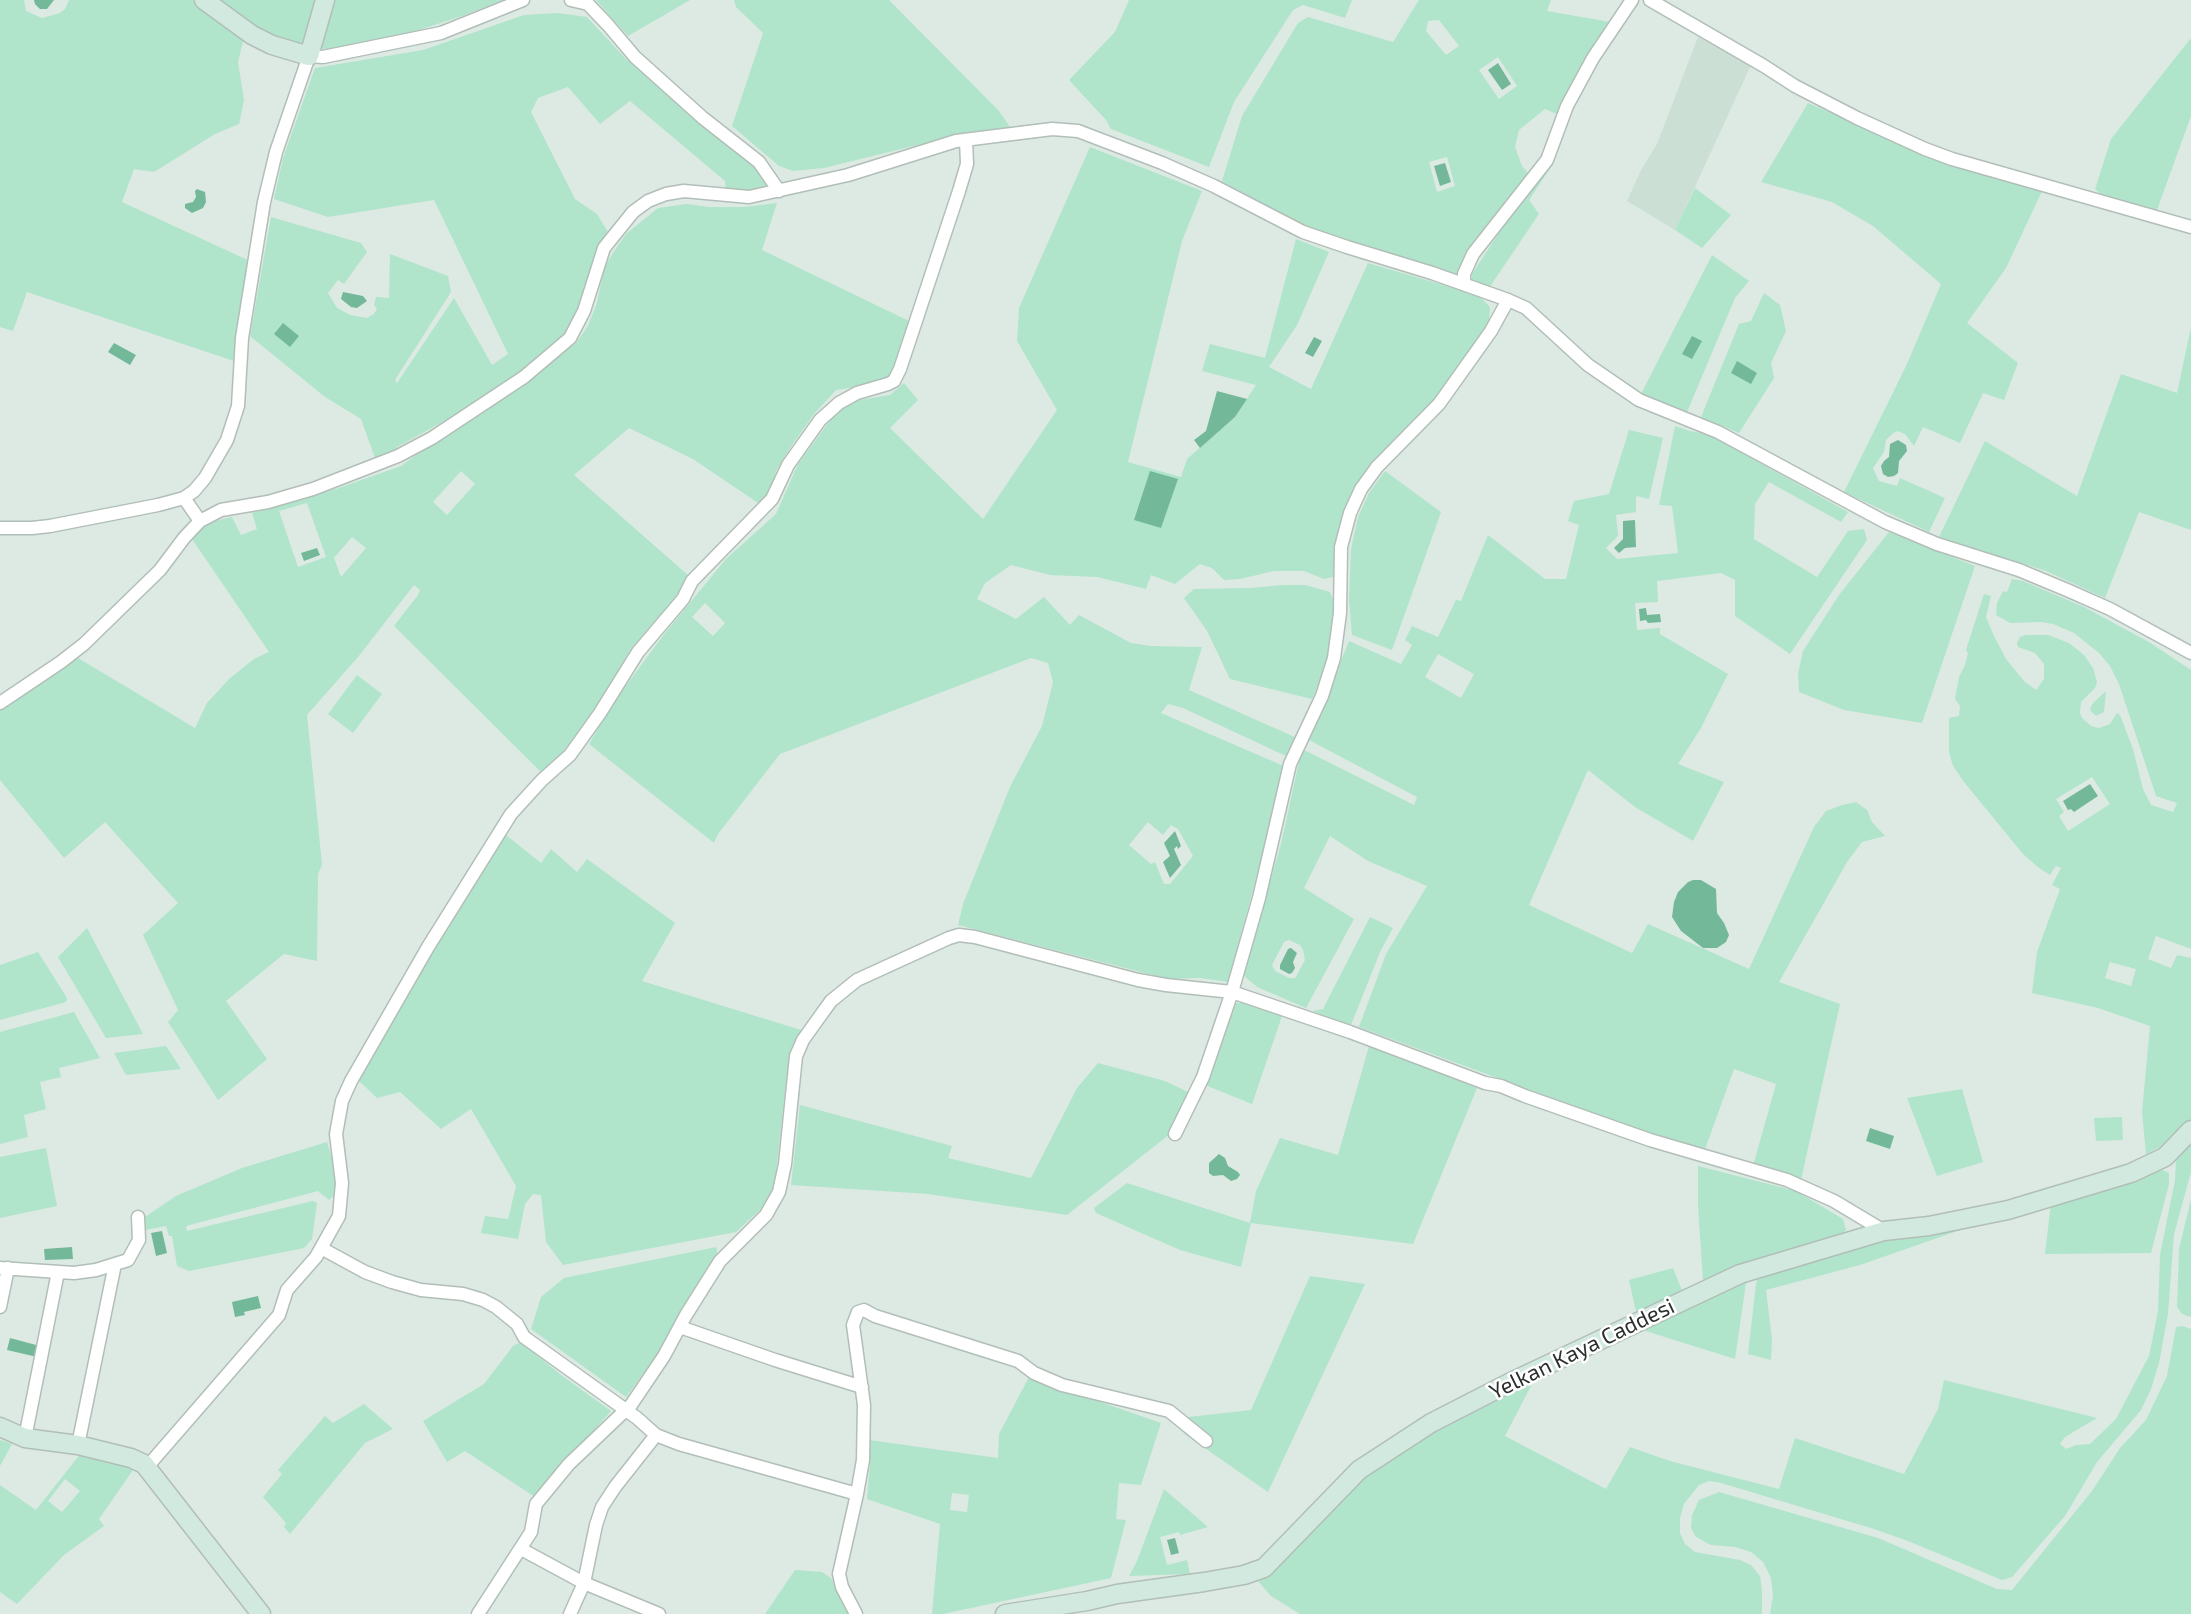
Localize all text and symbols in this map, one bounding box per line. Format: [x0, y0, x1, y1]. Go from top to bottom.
street label: Yelkan Kaya Caddesi [1485, 1293, 1679, 1405]

